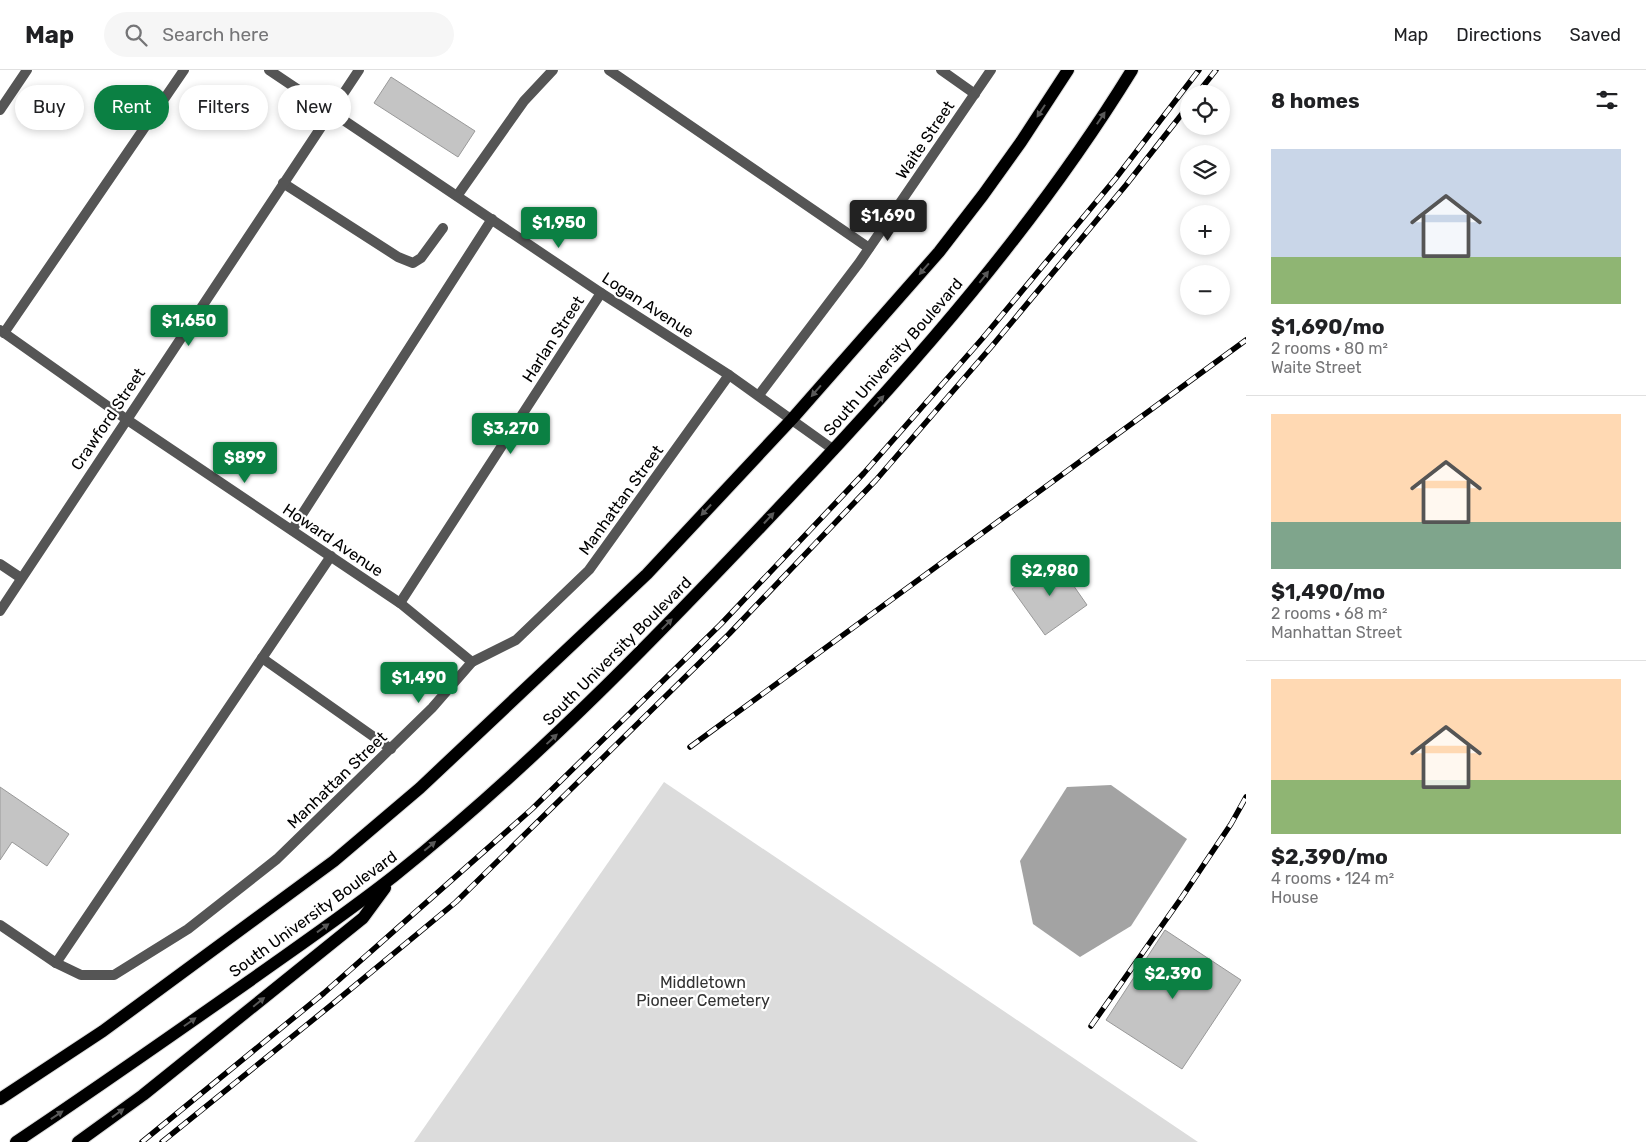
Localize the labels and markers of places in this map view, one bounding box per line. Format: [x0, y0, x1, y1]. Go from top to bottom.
pin: $1,690 [847, 200, 929, 242]
pin: $1,950 [518, 206, 600, 249]
pin: $1,650 [148, 304, 230, 347]
pin: $3,270 [470, 412, 552, 455]
pin: $899 [215, 442, 275, 484]
pin: $2,980 [1009, 554, 1091, 597]
pin: $1,490 [378, 662, 460, 704]
pin: $2,390 [1132, 958, 1214, 1000]

